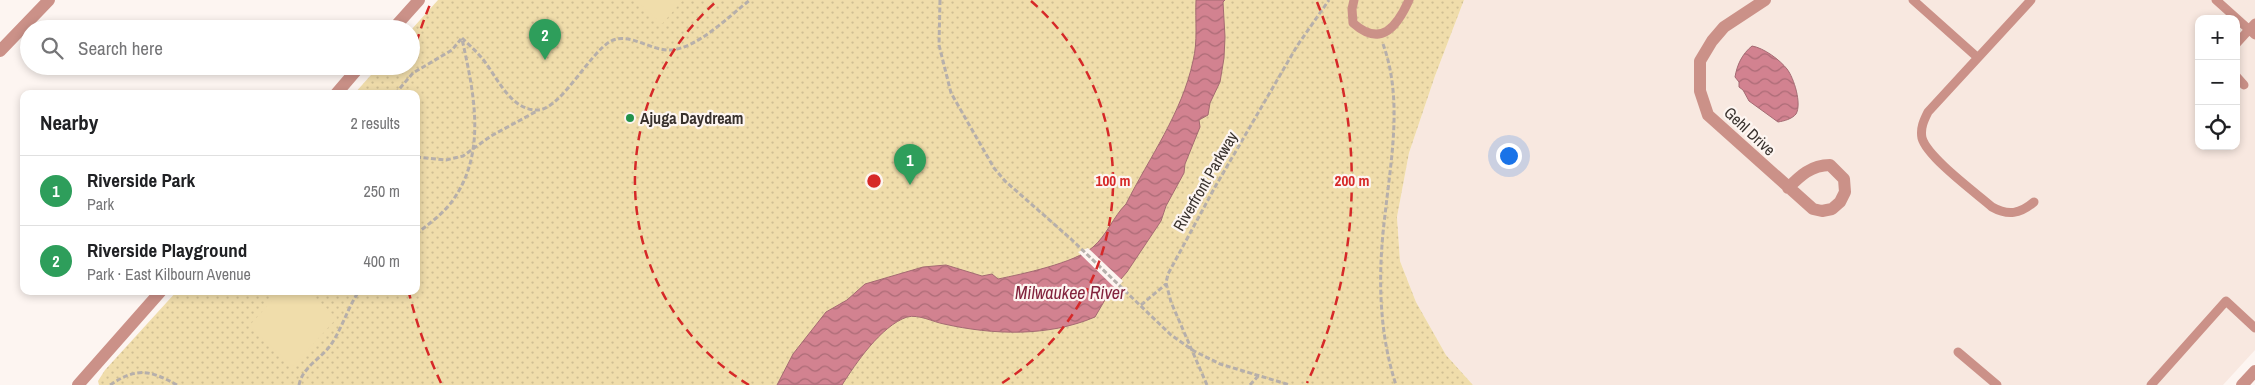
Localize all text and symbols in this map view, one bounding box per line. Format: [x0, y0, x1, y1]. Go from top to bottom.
map controls [2195, 15, 2240, 150]
button: + [2195, 15, 2240, 60]
pin: 2 [529, 19, 561, 60]
search box [20, 20, 420, 75]
icon: search [38, 34, 66, 62]
text: Search here [78, 35, 163, 61]
button: − [2195, 60, 2240, 105]
street label: Gehl Drive [1720, 102, 1780, 160]
button: locate [2195, 105, 2240, 150]
place label: Ajuga Daydream [640, 107, 744, 129]
text: Nearby [40, 108, 98, 137]
text: 2 results [350, 112, 400, 134]
marker: Ajuga Daydream [624, 112, 636, 124]
street label: Riverfront Parkway [1168, 127, 1243, 235]
your location [1496, 143, 1522, 169]
pin: 1 [894, 144, 926, 185]
text: Riverside Park [87, 167, 195, 193]
text: 100 m [1096, 170, 1130, 191]
text: 200 m [1335, 170, 1369, 191]
centre of rings [865, 172, 883, 190]
text: 1 [52, 180, 60, 202]
text: 250 m [364, 180, 400, 202]
text: Park [87, 193, 114, 215]
text: Riverside Playground [87, 237, 247, 263]
text: 2 [52, 250, 60, 272]
text: 400 m [364, 250, 400, 272]
text: Park · East Kilbourn Avenue [87, 263, 251, 285]
water label: Milwaukee River [1015, 280, 1126, 305]

